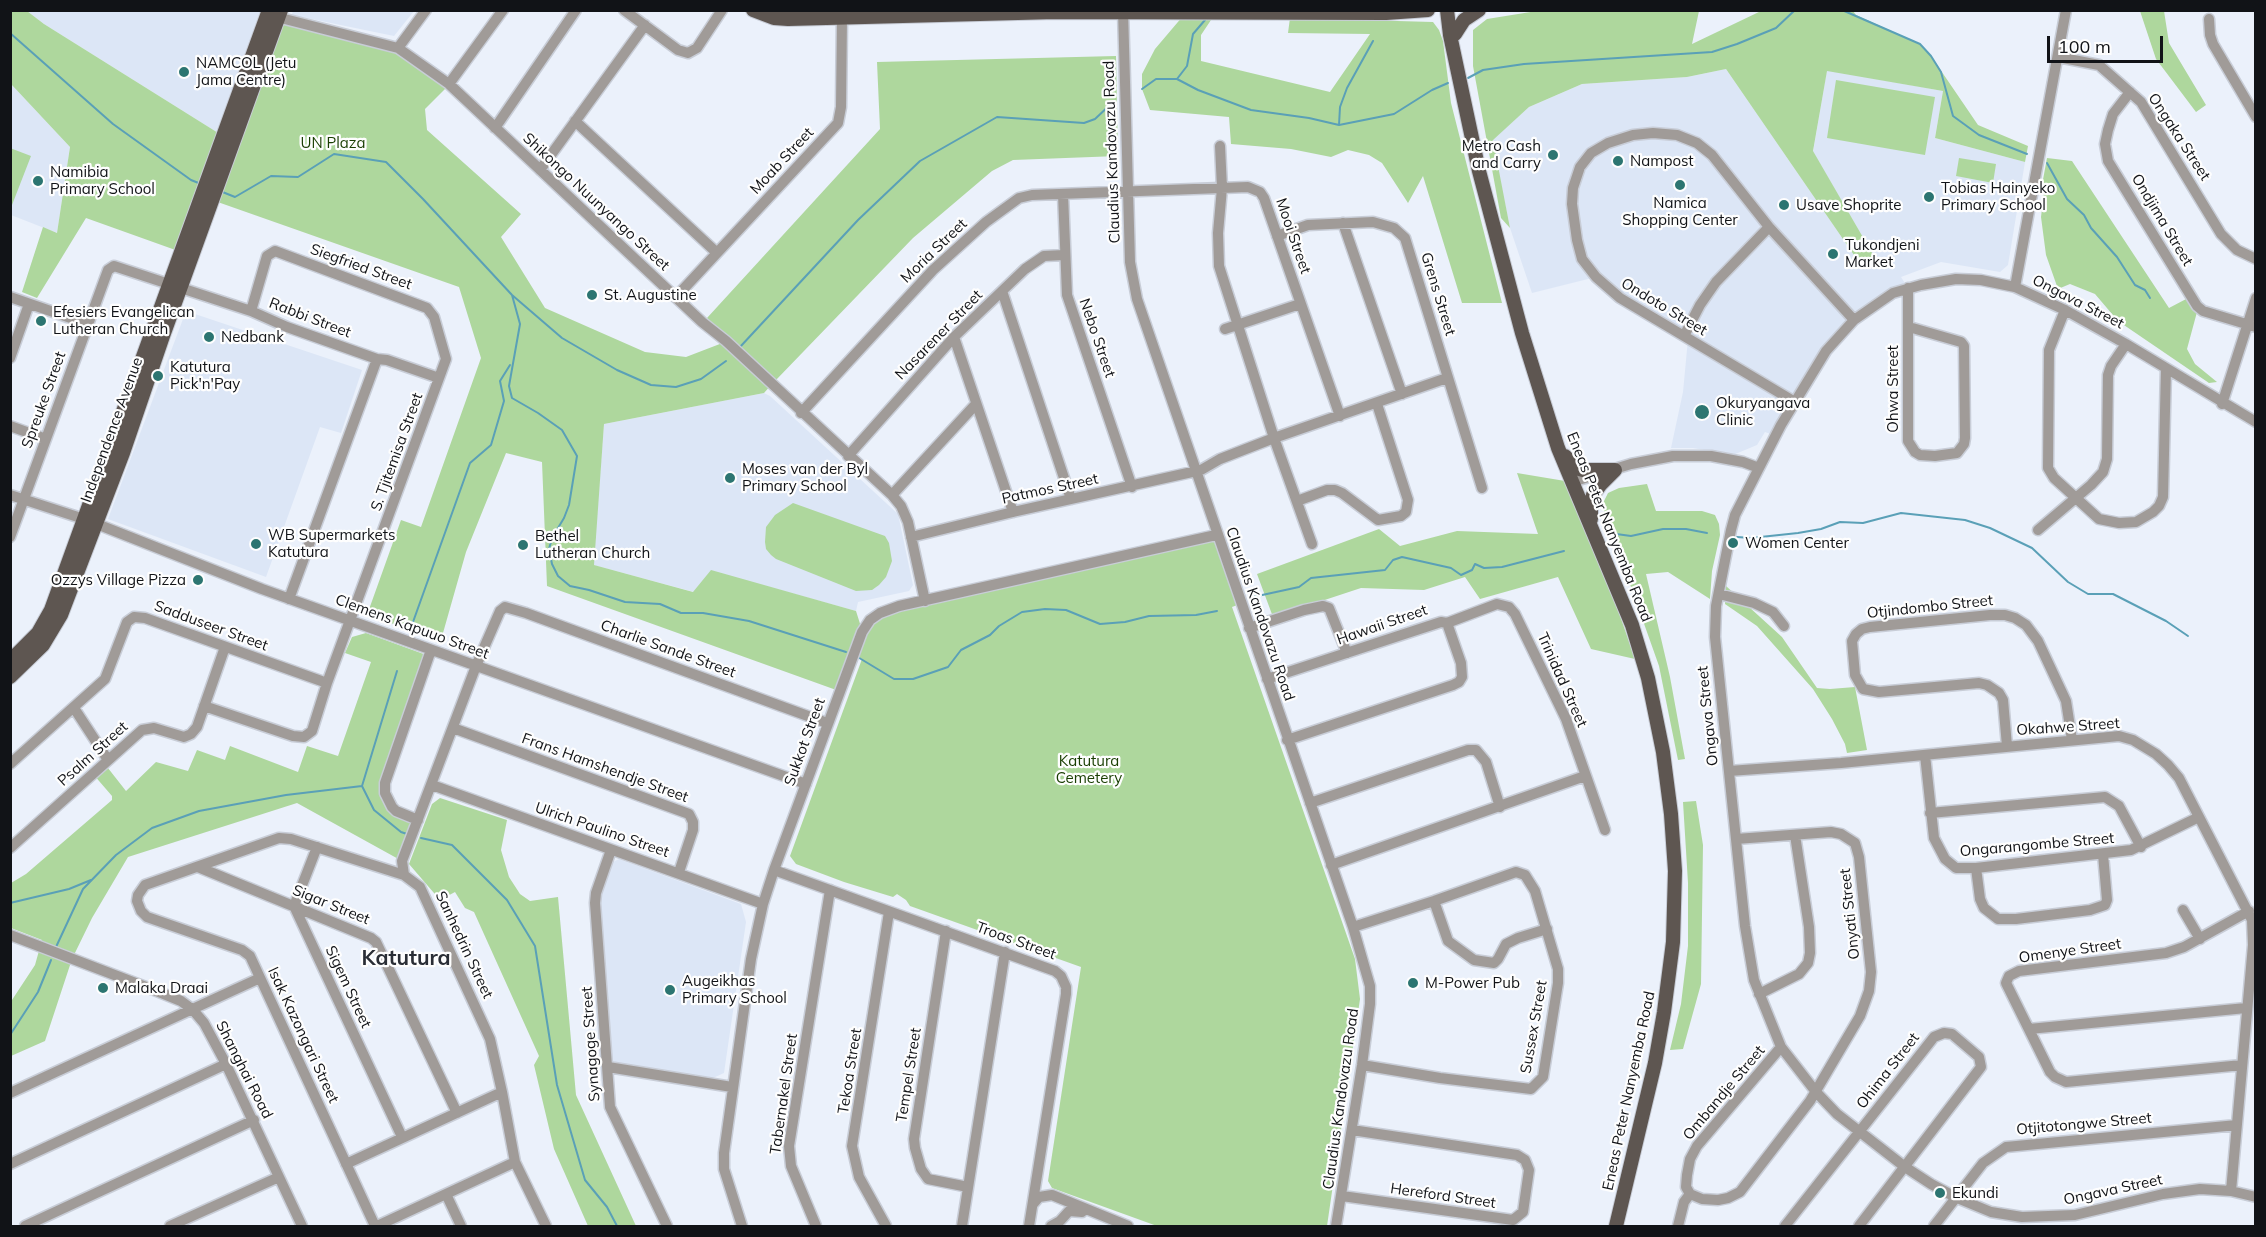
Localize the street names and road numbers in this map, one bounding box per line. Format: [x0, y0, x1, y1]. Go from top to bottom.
street label: Claudius Kandovazu Road [1100, 60, 1124, 244]
street label: Ongaka Street [2144, 90, 2214, 184]
street label: Moab Street [746, 124, 818, 198]
street label: Shikongo Nuunyango Street [519, 129, 673, 275]
street label: Ondjima Street [2127, 171, 2197, 269]
street label: Mooi Street [1272, 196, 1314, 276]
street label: Moria Street [897, 215, 971, 287]
street label: Siegfried Street [308, 240, 414, 294]
street label: Grens Street [1417, 250, 1459, 338]
street label: Ongava Street [2029, 271, 2127, 333]
street label: Ondoto Street [1618, 274, 1710, 340]
street label: Nasarener Street [892, 286, 986, 384]
street label: Rabbi Street [266, 294, 354, 342]
street label: Nebo Street [1075, 296, 1119, 380]
street label: Ohwa Street [1884, 345, 1902, 433]
street label: Spreuke Street [18, 349, 70, 451]
street label: Independence Avenue [77, 355, 147, 505]
street label: S. Tjitemisa Street [367, 390, 427, 514]
street label: Eneas Peter Nanyemba Road [1563, 429, 1655, 625]
street label: Patmos Street [1000, 470, 1100, 508]
street label: Claudius Kandovazu Road [1222, 525, 1298, 703]
street label: Clemens Kapuuo Street [333, 591, 491, 663]
street label: Otjindombo Street [1866, 591, 1994, 623]
street label: Sadduseer Street [152, 597, 270, 655]
street label: Hawaii Street [1334, 601, 1430, 649]
street label: Charlie Sande Street [598, 616, 738, 682]
street label: Trinidad Street [1533, 630, 1591, 730]
street label: Ongava Street [1694, 665, 1722, 767]
street label: Sukkot Street [781, 696, 829, 788]
street label: Okahwe Street [2016, 714, 2120, 740]
street label: Psalm Street [54, 718, 132, 790]
street label: Frans Hamshendje Street [519, 729, 691, 807]
street label: Ulrich Paulino Street [533, 799, 671, 861]
street label: Ongarangombe Street [1959, 829, 2115, 861]
street label: Onyati Street [1836, 868, 1864, 960]
street label: Sigar Street [290, 881, 372, 929]
street label: Sanhedrin Street [431, 889, 497, 1001]
street label: Troas Street [974, 918, 1058, 964]
street label: Omenye Street [2018, 935, 2122, 967]
street label: Sigem Street [321, 943, 375, 1031]
street label: Isak Kazongari Street [264, 964, 342, 1106]
street label: Sussex Street [1517, 979, 1551, 1075]
street label: Synagoge Street [578, 986, 604, 1102]
street label: Eneas Peter Nanyemba Road [1599, 990, 1659, 1192]
street label: Claudius Kandovazu Road [1319, 1007, 1363, 1191]
street label: Shanghai Road [212, 1018, 276, 1122]
street label: Tempel Street [893, 1026, 925, 1124]
street label: Tekoa Street [834, 1027, 866, 1115]
street label: Ohima Street [1853, 1029, 1923, 1113]
street label: Tabernakel Street [767, 1032, 801, 1156]
street label: Ombandje Street [1679, 1042, 1769, 1144]
street label: Otjitotongwe Street [2016, 1109, 2152, 1139]
street label: Ongava Street [2062, 1171, 2164, 1209]
street label: Hereford Street [1389, 1180, 1497, 1212]

